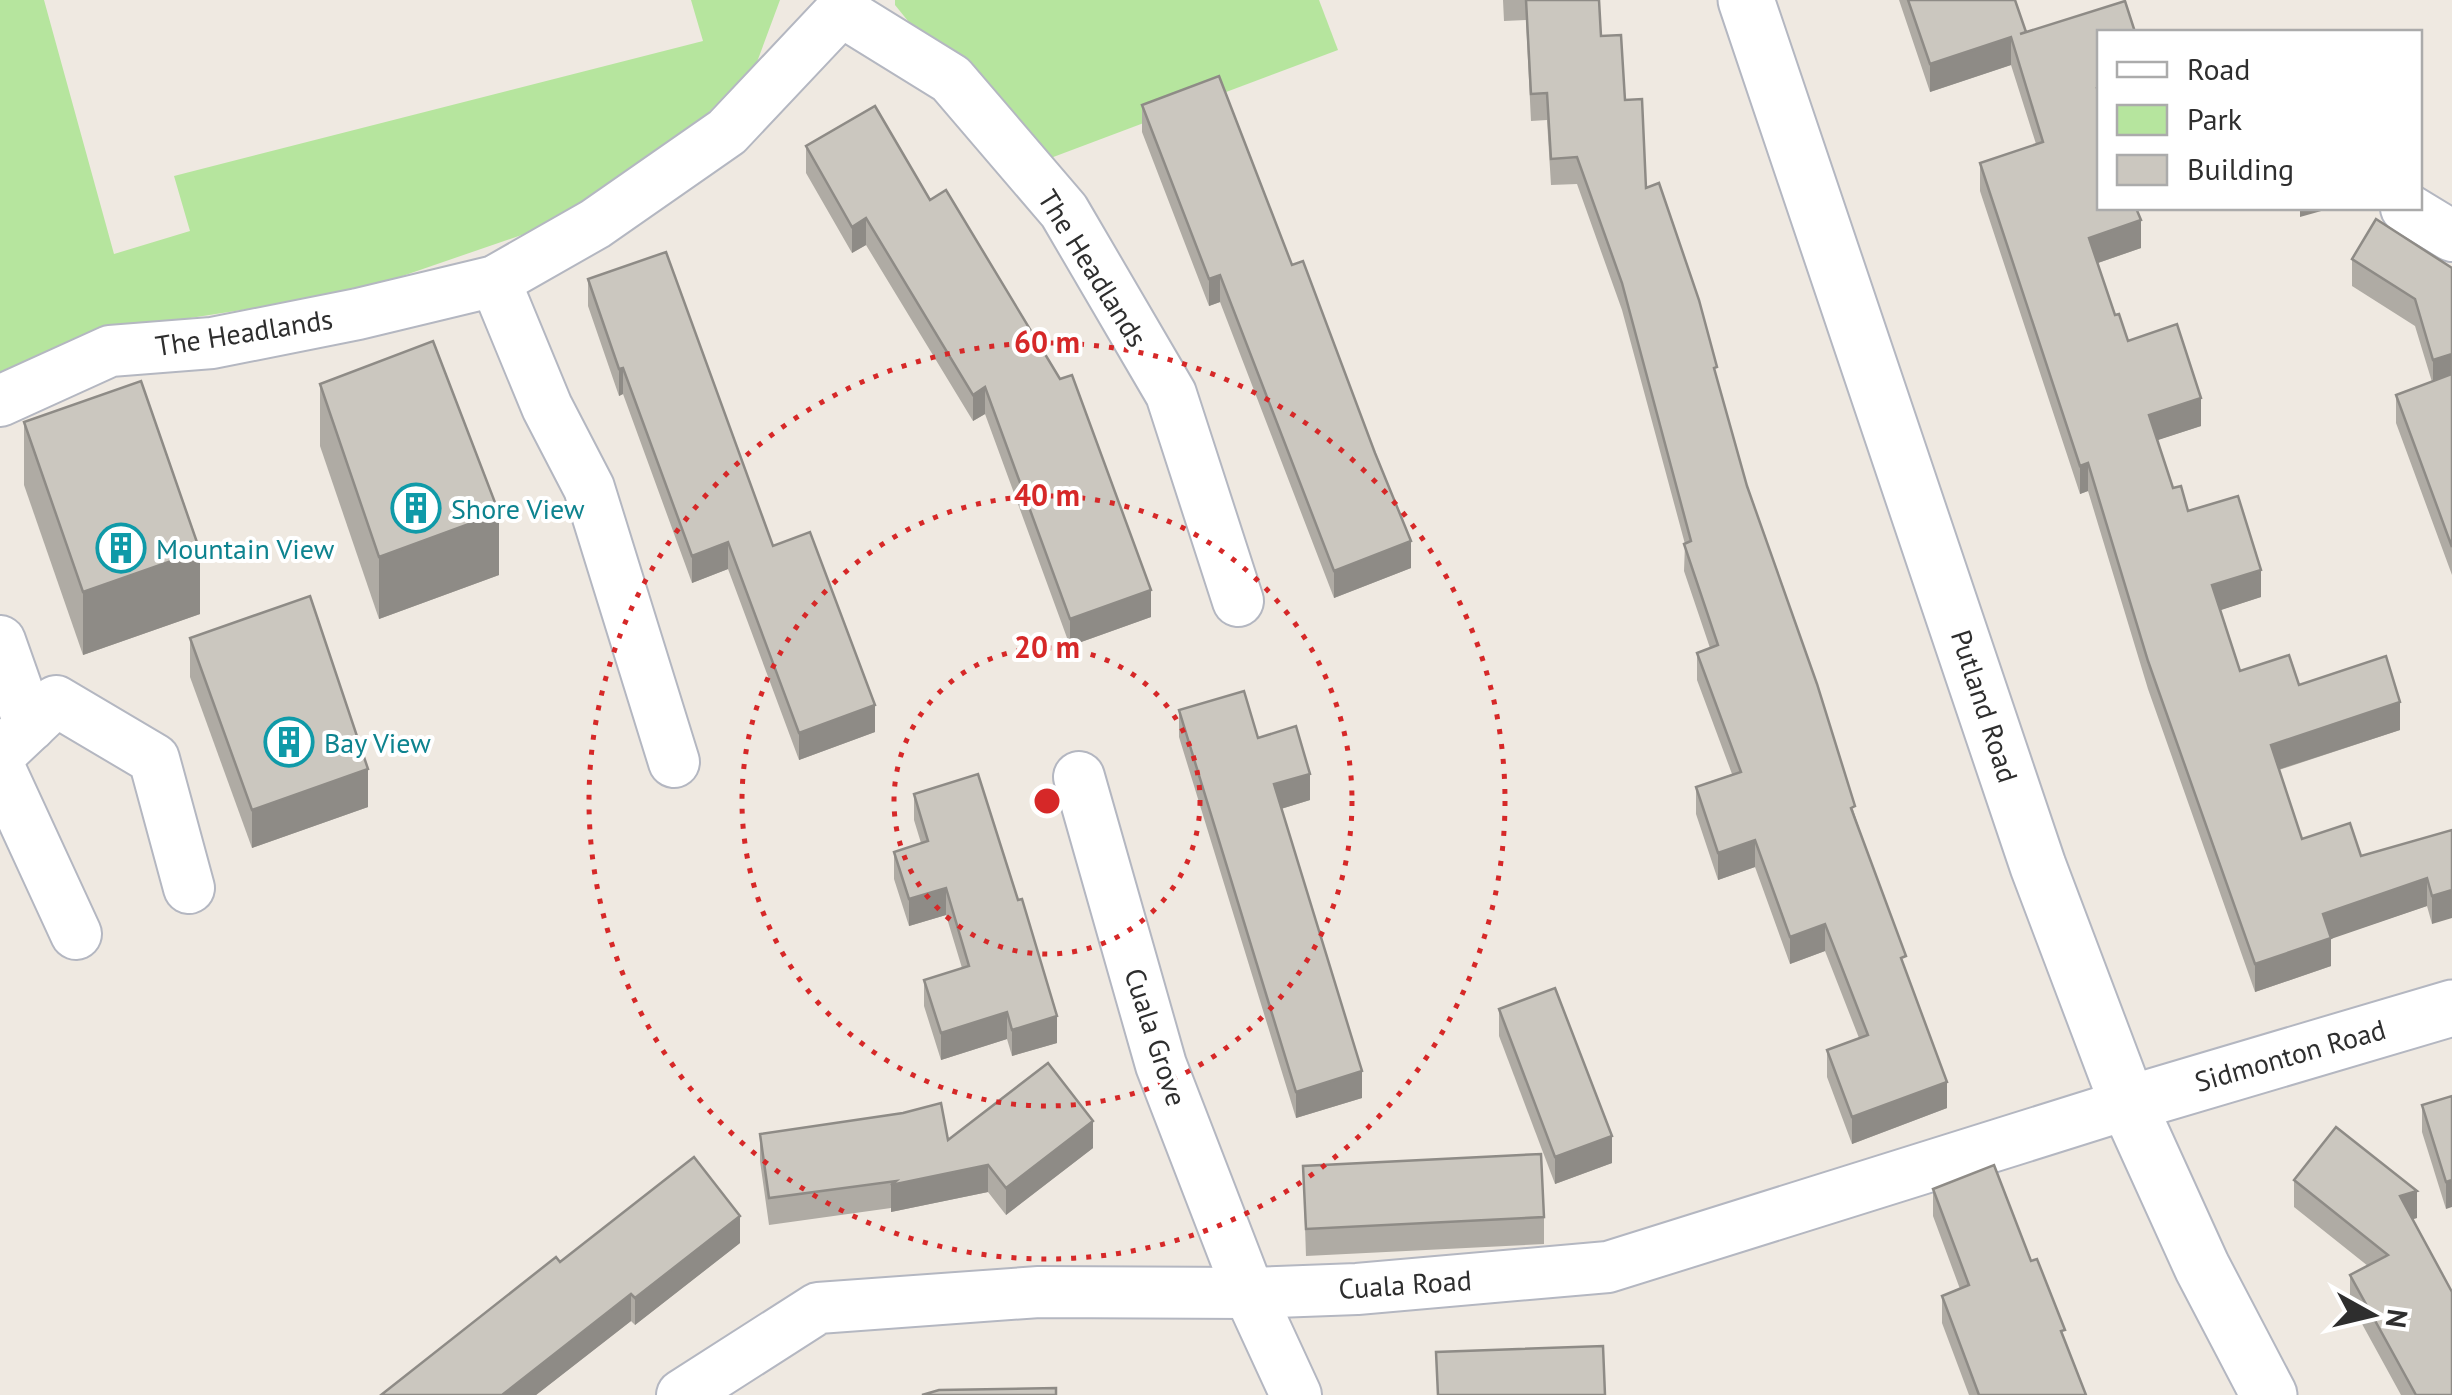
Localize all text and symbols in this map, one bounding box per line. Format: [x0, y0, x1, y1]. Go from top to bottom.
legend [2097, 30, 2422, 210]
text: Road [2187, 49, 2251, 88]
text: Park [2187, 99, 2243, 138]
text: Building [2187, 149, 2294, 188]
street label: The Headlands [1030, 182, 1156, 354]
street label: The Headlands [153, 300, 335, 364]
text: 60 m [1014, 322, 1080, 361]
text: 40 m [1014, 475, 1080, 514]
building icon: Shore View [390, 482, 442, 534]
place label: Shore View [451, 490, 585, 527]
building icon: Mountain View [95, 522, 147, 574]
place label: Mountain View [156, 530, 335, 567]
street label: Putland Road [1943, 625, 2027, 787]
text: 20 m [1014, 627, 1080, 666]
building icon: Bay View [263, 716, 315, 768]
place label: Bay View [324, 724, 431, 761]
centre of rings [1029, 783, 1065, 819]
street label: Cuala Grove [1116, 963, 1196, 1111]
street label: Sidmonton Road [2190, 1010, 2390, 1100]
street label: Cuala Road [1337, 1261, 1473, 1307]
north arrow [2322, 1265, 2422, 1365]
text: N [2378, 1307, 2417, 1330]

